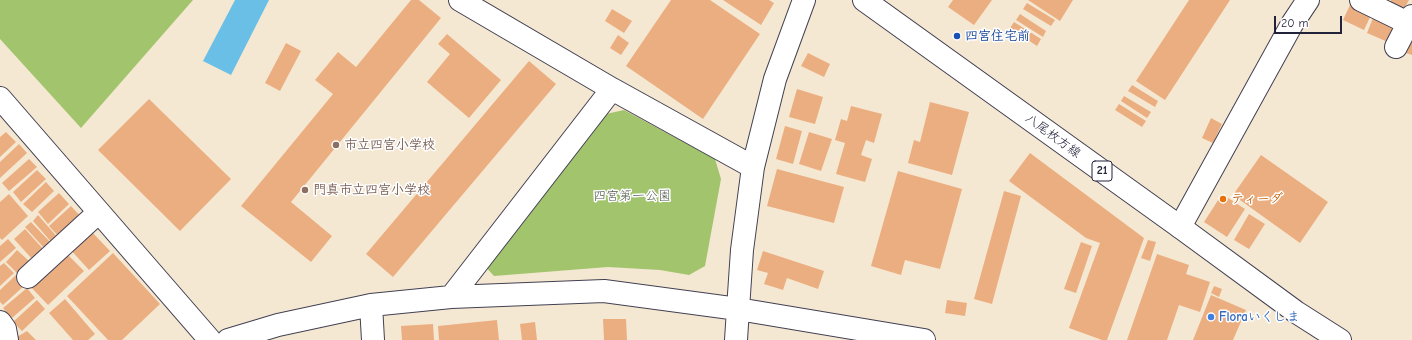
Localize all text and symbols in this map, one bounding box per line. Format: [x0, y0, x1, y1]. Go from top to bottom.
scale bar [1276, 8, 1344, 34]
text: 20 m [1281, 16, 1309, 30]
place label: 四宮住宅前 [965, 28, 1030, 44]
marker: 四宮住宅前 [952, 31, 962, 41]
street label: 八尾枚方線 [1022, 111, 1084, 161]
place label: 市立四宮小学校 [344, 137, 435, 153]
marker: 市立四宮小学校 [331, 140, 341, 150]
road number: 21 [1092, 161, 1112, 181]
place label: 門真市立四宮小学校 [313, 182, 430, 198]
marker: 門真市立四宮小学校 [300, 185, 310, 195]
park label: 四宮第一公園 [593, 188, 671, 204]
place label: ティーダ [1231, 191, 1283, 207]
marker: ティーダ [1218, 194, 1228, 204]
place label: Floraいくしま [1219, 309, 1300, 325]
marker: Floraいくしま [1206, 312, 1216, 322]

